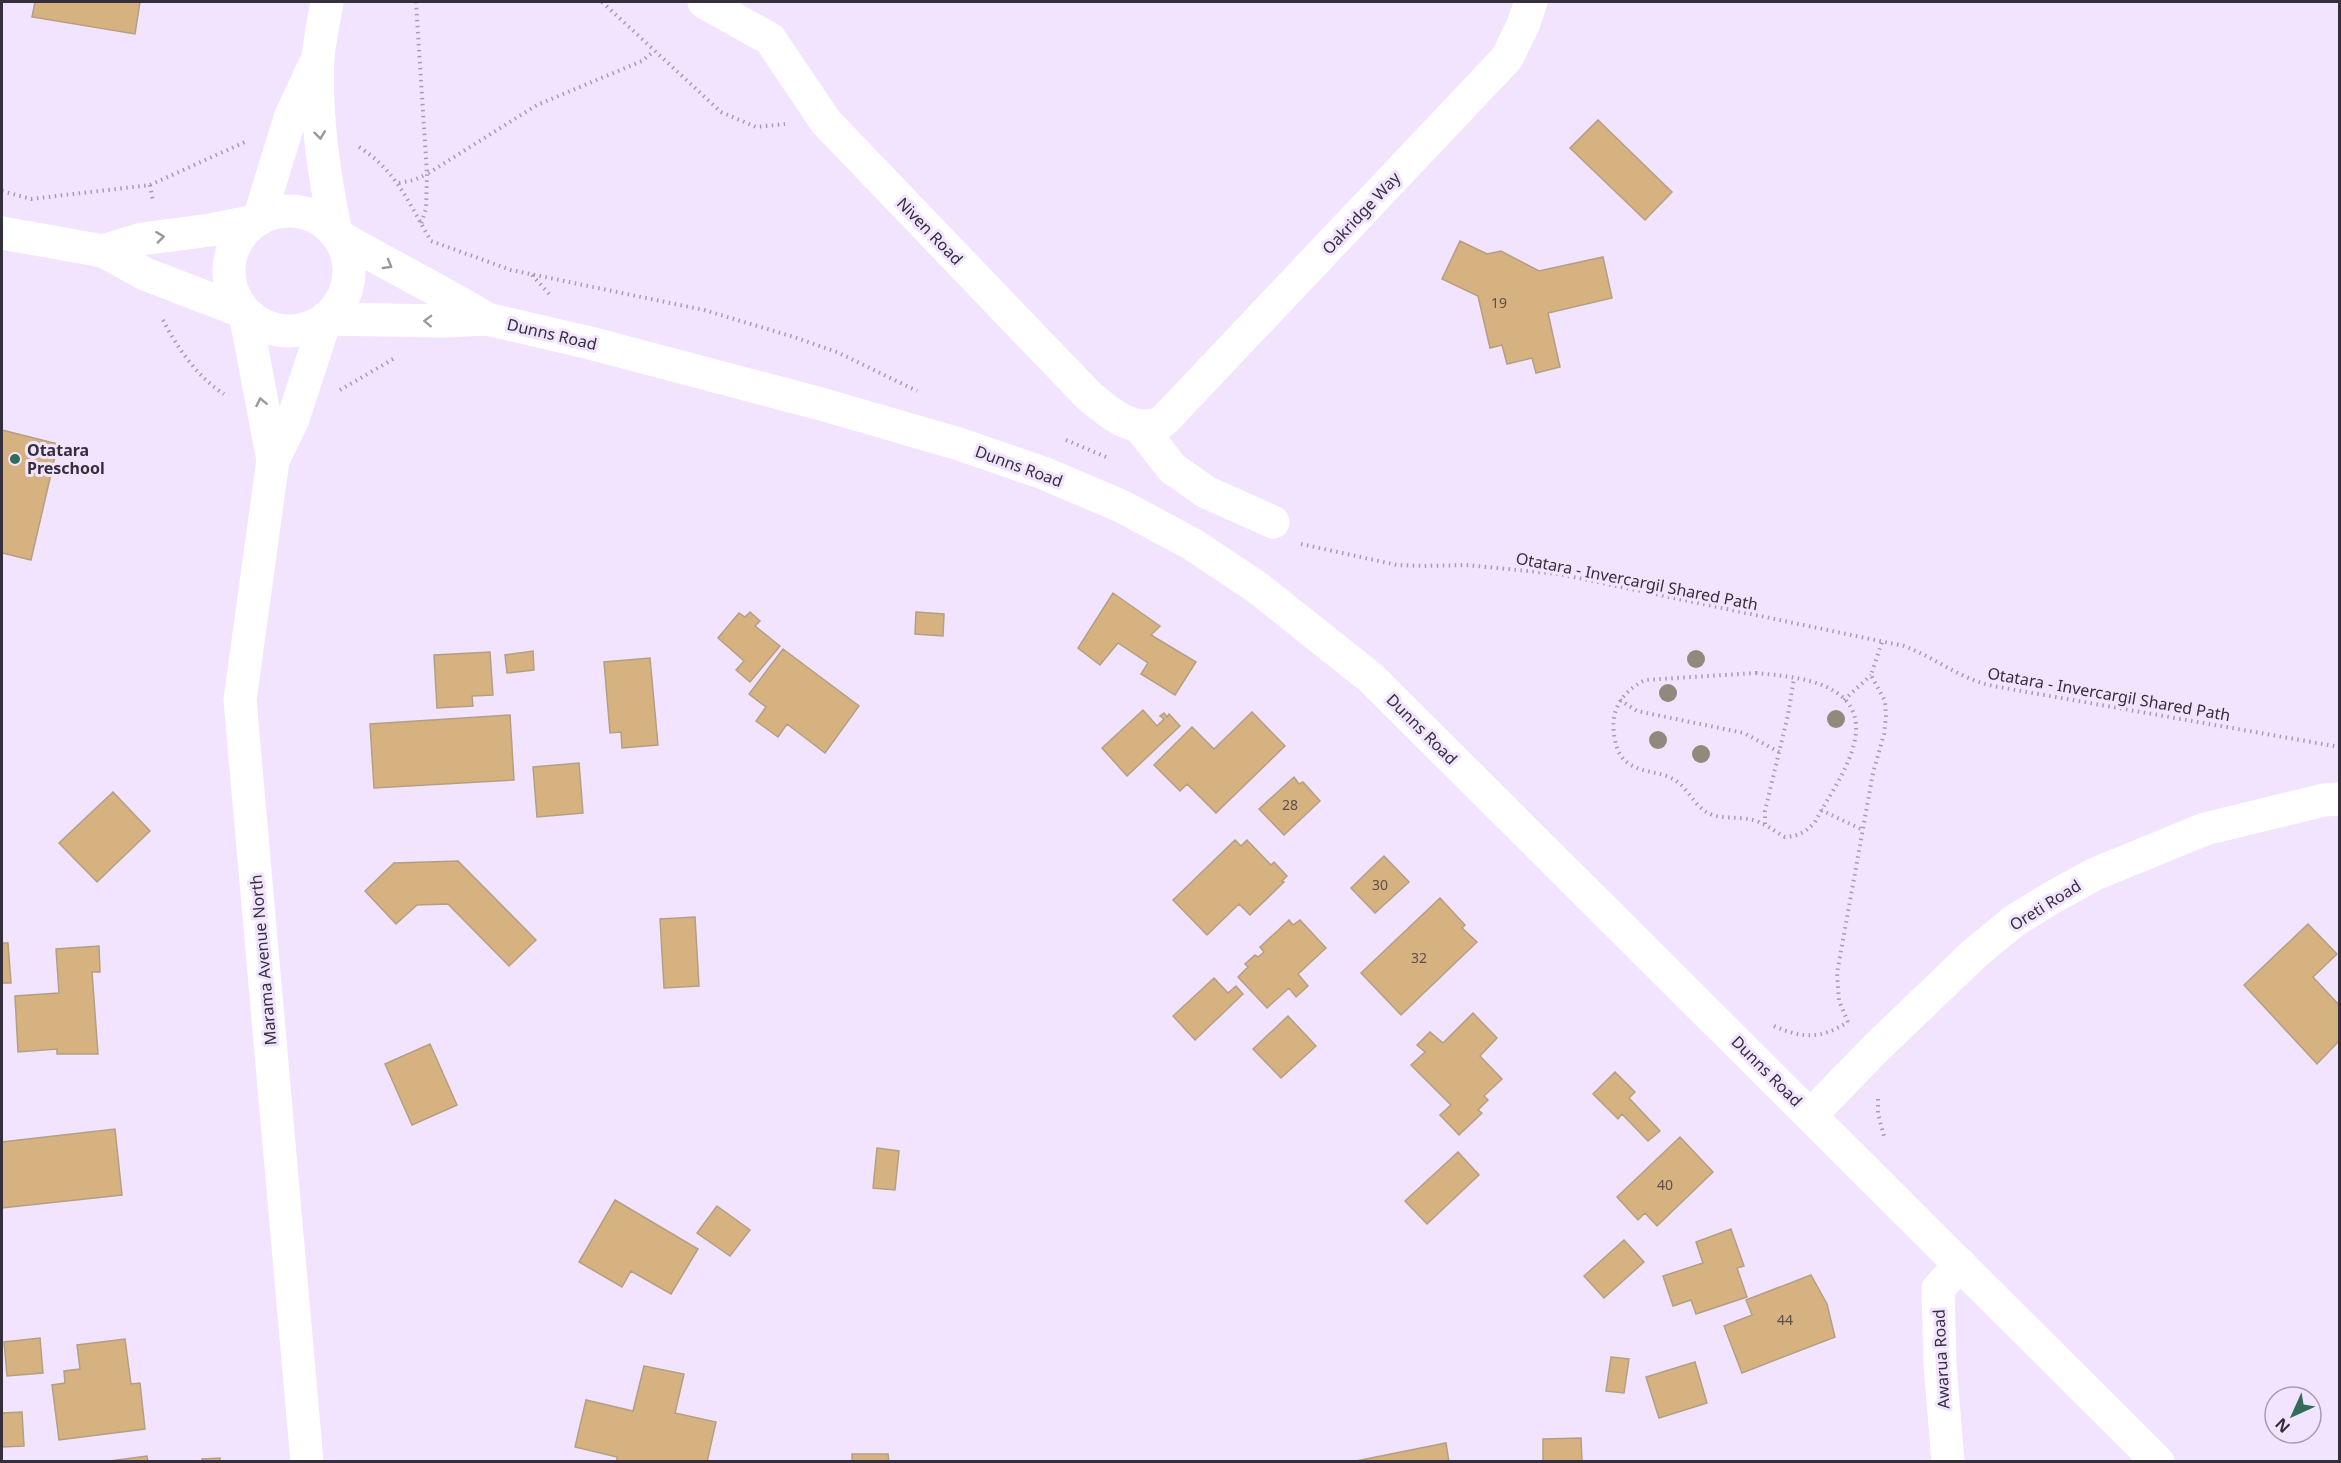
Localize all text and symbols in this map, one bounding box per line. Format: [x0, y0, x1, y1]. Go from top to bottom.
one-way arrow [313, 131, 326, 140]
street label: Oakridge Way [1317, 166, 1406, 259]
street label: Niven Road [892, 192, 968, 270]
one-way arrow [155, 231, 164, 243]
one-way arrow [382, 258, 392, 269]
house number: 19 [1491, 293, 1507, 312]
street label: Dunns Road [505, 313, 599, 355]
one-way arrow [424, 315, 433, 327]
one-way arrow [255, 398, 268, 408]
place label: Otatara Preschool [27, 439, 105, 479]
street label: Dunns Road [972, 440, 1066, 492]
marker: Otatara Preschool [8, 452, 22, 466]
street label: Otatara - Invercargil Shared Path [1514, 547, 1760, 615]
street label: Otatara - Invercargil Shared Path [1986, 662, 2232, 726]
street label: Dunns Road [1382, 689, 1462, 769]
house number: 28 [1282, 795, 1298, 814]
street label: Marama Avenue North [245, 874, 281, 1046]
street label: Oreti Road [2005, 874, 2085, 936]
house number: 30 [1372, 875, 1388, 894]
house number: 32 [1411, 948, 1427, 967]
street label: Dunns Road [1727, 1031, 1807, 1111]
house number: 40 [1657, 1175, 1673, 1194]
street label: Awarua Road [1927, 1309, 1955, 1409]
house number: 44 [1777, 1310, 1793, 1329]
north arrow [2263, 1385, 2323, 1445]
text: N [2270, 1413, 2295, 1438]

